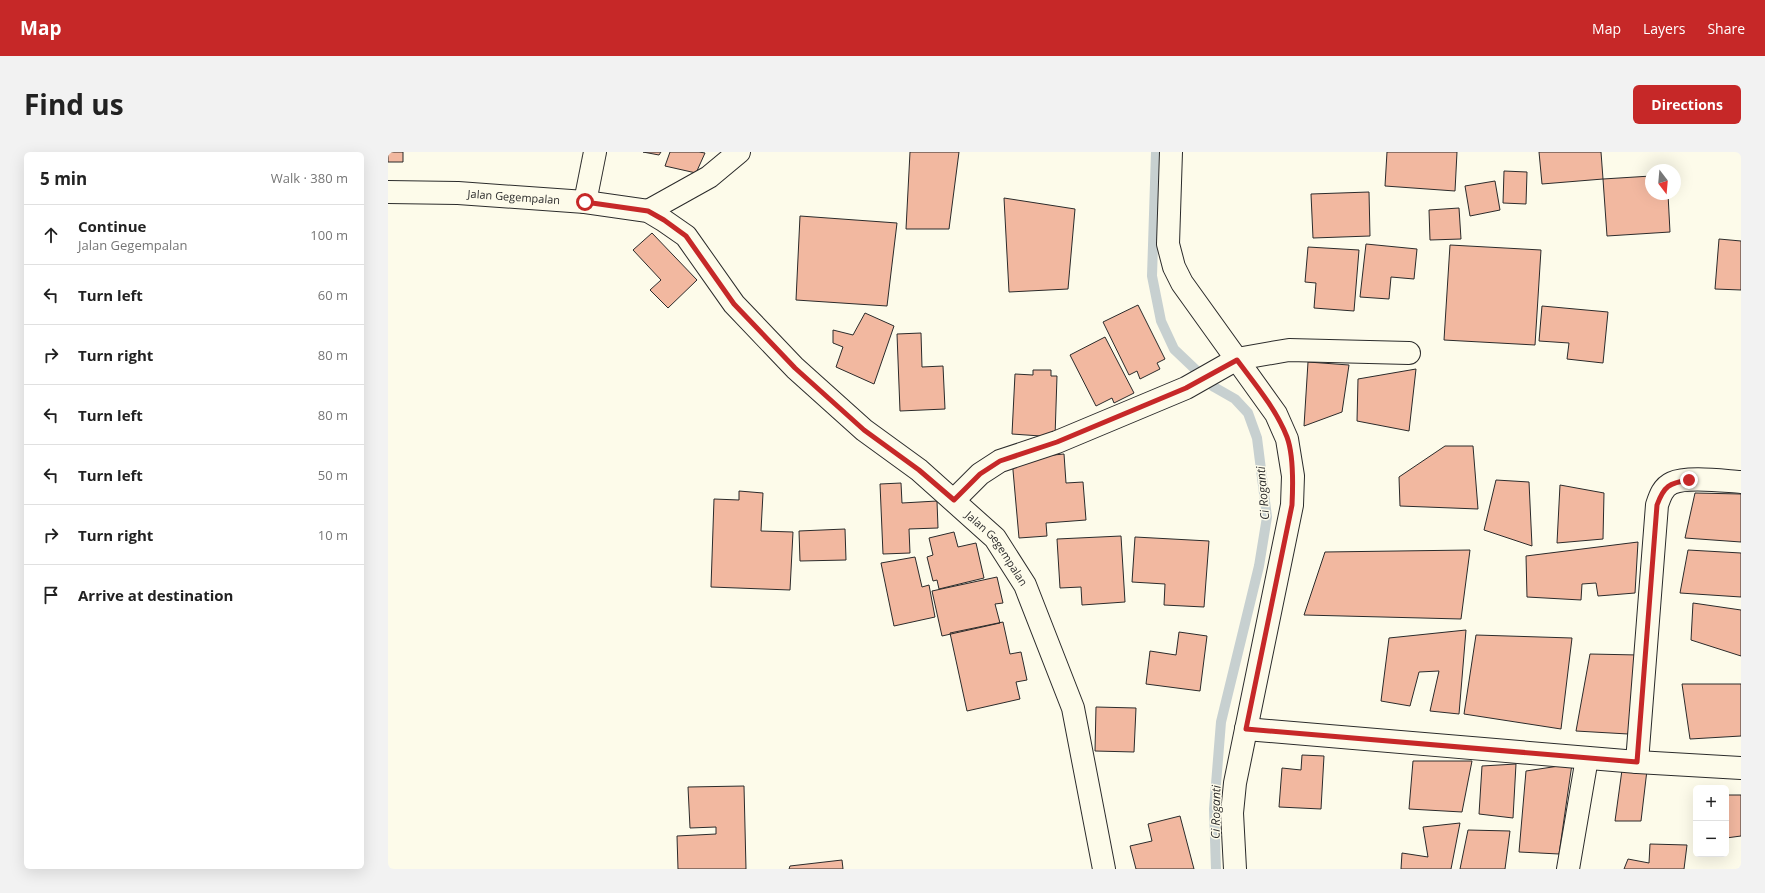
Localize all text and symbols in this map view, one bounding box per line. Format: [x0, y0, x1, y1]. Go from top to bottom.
text: Map [20, 15, 61, 41]
text: Map [1592, 19, 1621, 38]
text: Layers [1643, 19, 1685, 38]
text: Share [1707, 19, 1745, 38]
text: Find us [24, 85, 124, 123]
button: Directions [1633, 85, 1741, 124]
north arrow [1645, 164, 1681, 200]
text: 5 min [40, 167, 87, 190]
text: Walk · 380 m [271, 169, 348, 187]
street label: Jalan Gegempalan [466, 186, 561, 207]
route start [576, 193, 594, 211]
text: Continue [78, 216, 146, 236]
icon: ahead [40, 224, 62, 246]
text: 100 m [310, 226, 348, 244]
text: Jalan Gegempalan [78, 236, 187, 254]
icon: left [40, 284, 62, 306]
text: Turn left [78, 285, 143, 305]
text: 60 m [318, 286, 348, 304]
icon: right [40, 344, 62, 366]
text: Turn right [78, 345, 153, 365]
text: 80 m [318, 346, 348, 364]
icon: left [40, 404, 62, 426]
text: Turn left [78, 405, 143, 425]
text: 80 m [318, 406, 348, 424]
icon: left [40, 464, 62, 486]
text: Turn left [78, 465, 143, 485]
water label: Ci Roganti [1252, 465, 1273, 521]
text: 50 m [318, 466, 348, 484]
route end [1680, 471, 1698, 489]
street label: Jalan Gegempalan [962, 507, 1032, 589]
icon: right [40, 524, 62, 546]
text: Turn right [78, 525, 153, 545]
text: 10 m [318, 526, 348, 544]
icon: arrive [40, 584, 62, 606]
text: Arrive at destination [78, 585, 233, 605]
water label: Ci Roganti [1207, 784, 1224, 839]
map controls [1693, 785, 1729, 857]
button: + [1693, 785, 1729, 821]
button: − [1693, 821, 1729, 857]

